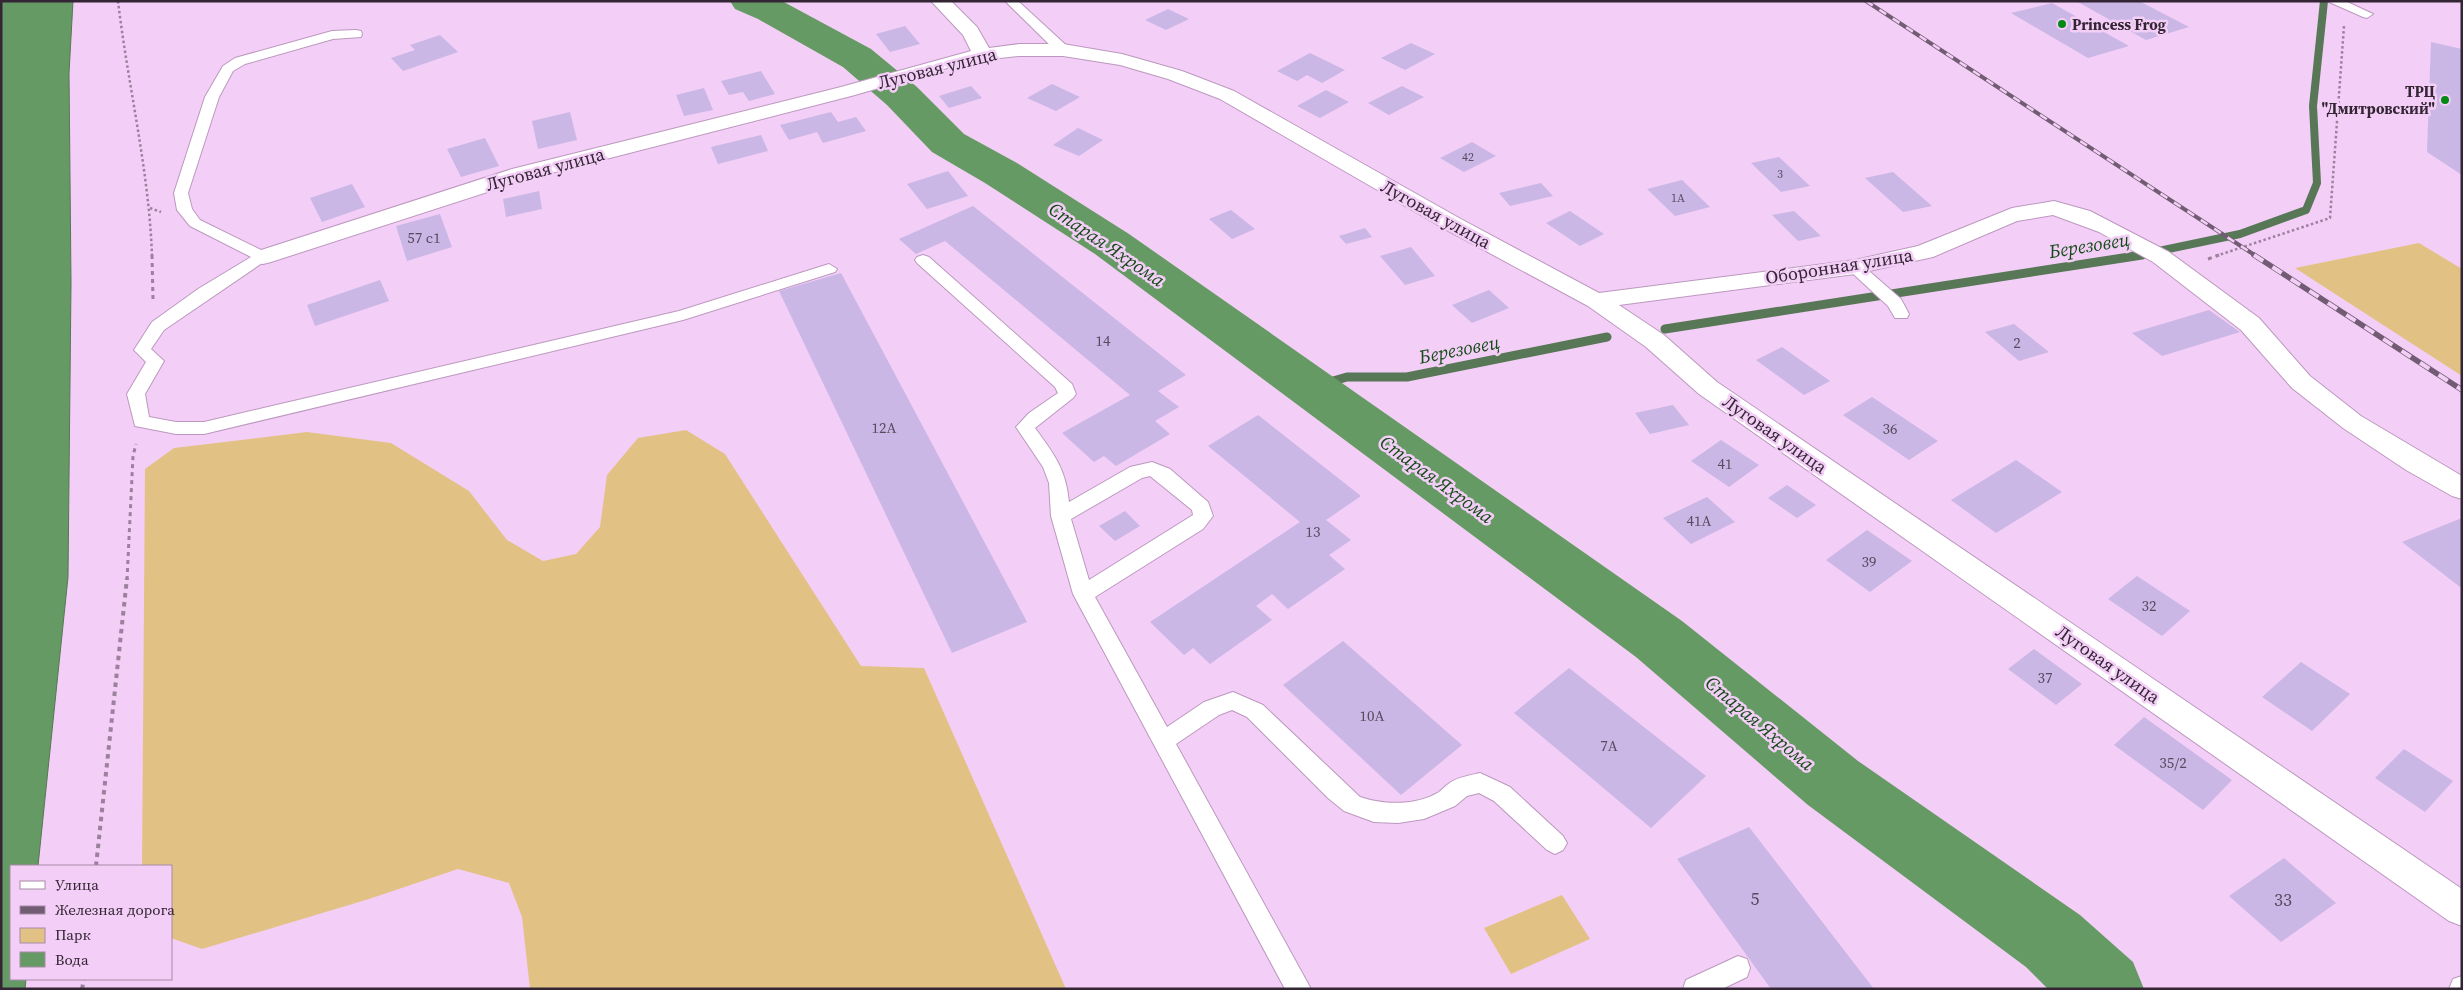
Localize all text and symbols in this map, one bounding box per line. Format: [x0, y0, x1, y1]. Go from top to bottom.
place label: Princess Frog [2072, 14, 2166, 35]
marker: Princess Frog [2056, 18, 2068, 30]
street label: Луговая улица [875, 41, 1000, 95]
place label: ТРЦ "Дмитровский" [2322, 81, 2436, 119]
marker: ТРЦ "Дмитровский" [2439, 94, 2451, 106]
street label: Луговая улица [483, 141, 608, 197]
house number: 42 [1462, 149, 1474, 165]
house number: 3 [1777, 166, 1783, 182]
street label: Луговая улица [1377, 174, 1496, 255]
house number: 1А [1671, 190, 1685, 206]
water label: Старая Яхрома [1044, 196, 1170, 292]
water label: Березовец [2046, 226, 2131, 264]
house number: 57 с1 [407, 227, 441, 248]
street label: Оборонная улица [1763, 242, 1915, 290]
water label: Березовец [1416, 328, 1502, 370]
house number: 14 [1095, 330, 1111, 351]
house number: 2 [2013, 332, 2021, 353]
street label: Луговая улица [1718, 389, 1833, 480]
house number: 12А [872, 417, 897, 438]
house number: 36 [1882, 418, 1898, 439]
water label: Старая Яхрома [1375, 429, 1499, 529]
house number: 41 [1717, 453, 1733, 474]
house number: 41А [1687, 510, 1712, 531]
house number: 13 [1305, 521, 1321, 542]
house number: 39 [1861, 551, 1877, 572]
house number: 32 [2141, 595, 2157, 616]
street label: Луговая улица [2051, 619, 2166, 710]
house number: 37 [2037, 667, 2053, 688]
water label: Старая Яхрома [1700, 670, 1820, 776]
house number: 10А [1360, 705, 1385, 726]
house number: 7А [1600, 735, 1618, 756]
house number: 35/2 [2159, 752, 2187, 773]
legend [10, 865, 172, 980]
text: Улица [55, 874, 99, 895]
house number: 5 [1751, 886, 1760, 911]
house number: 33 [2274, 887, 2292, 912]
text: Железная дорога [55, 899, 175, 920]
text: Парк [55, 924, 91, 945]
text: Вода [55, 949, 89, 970]

